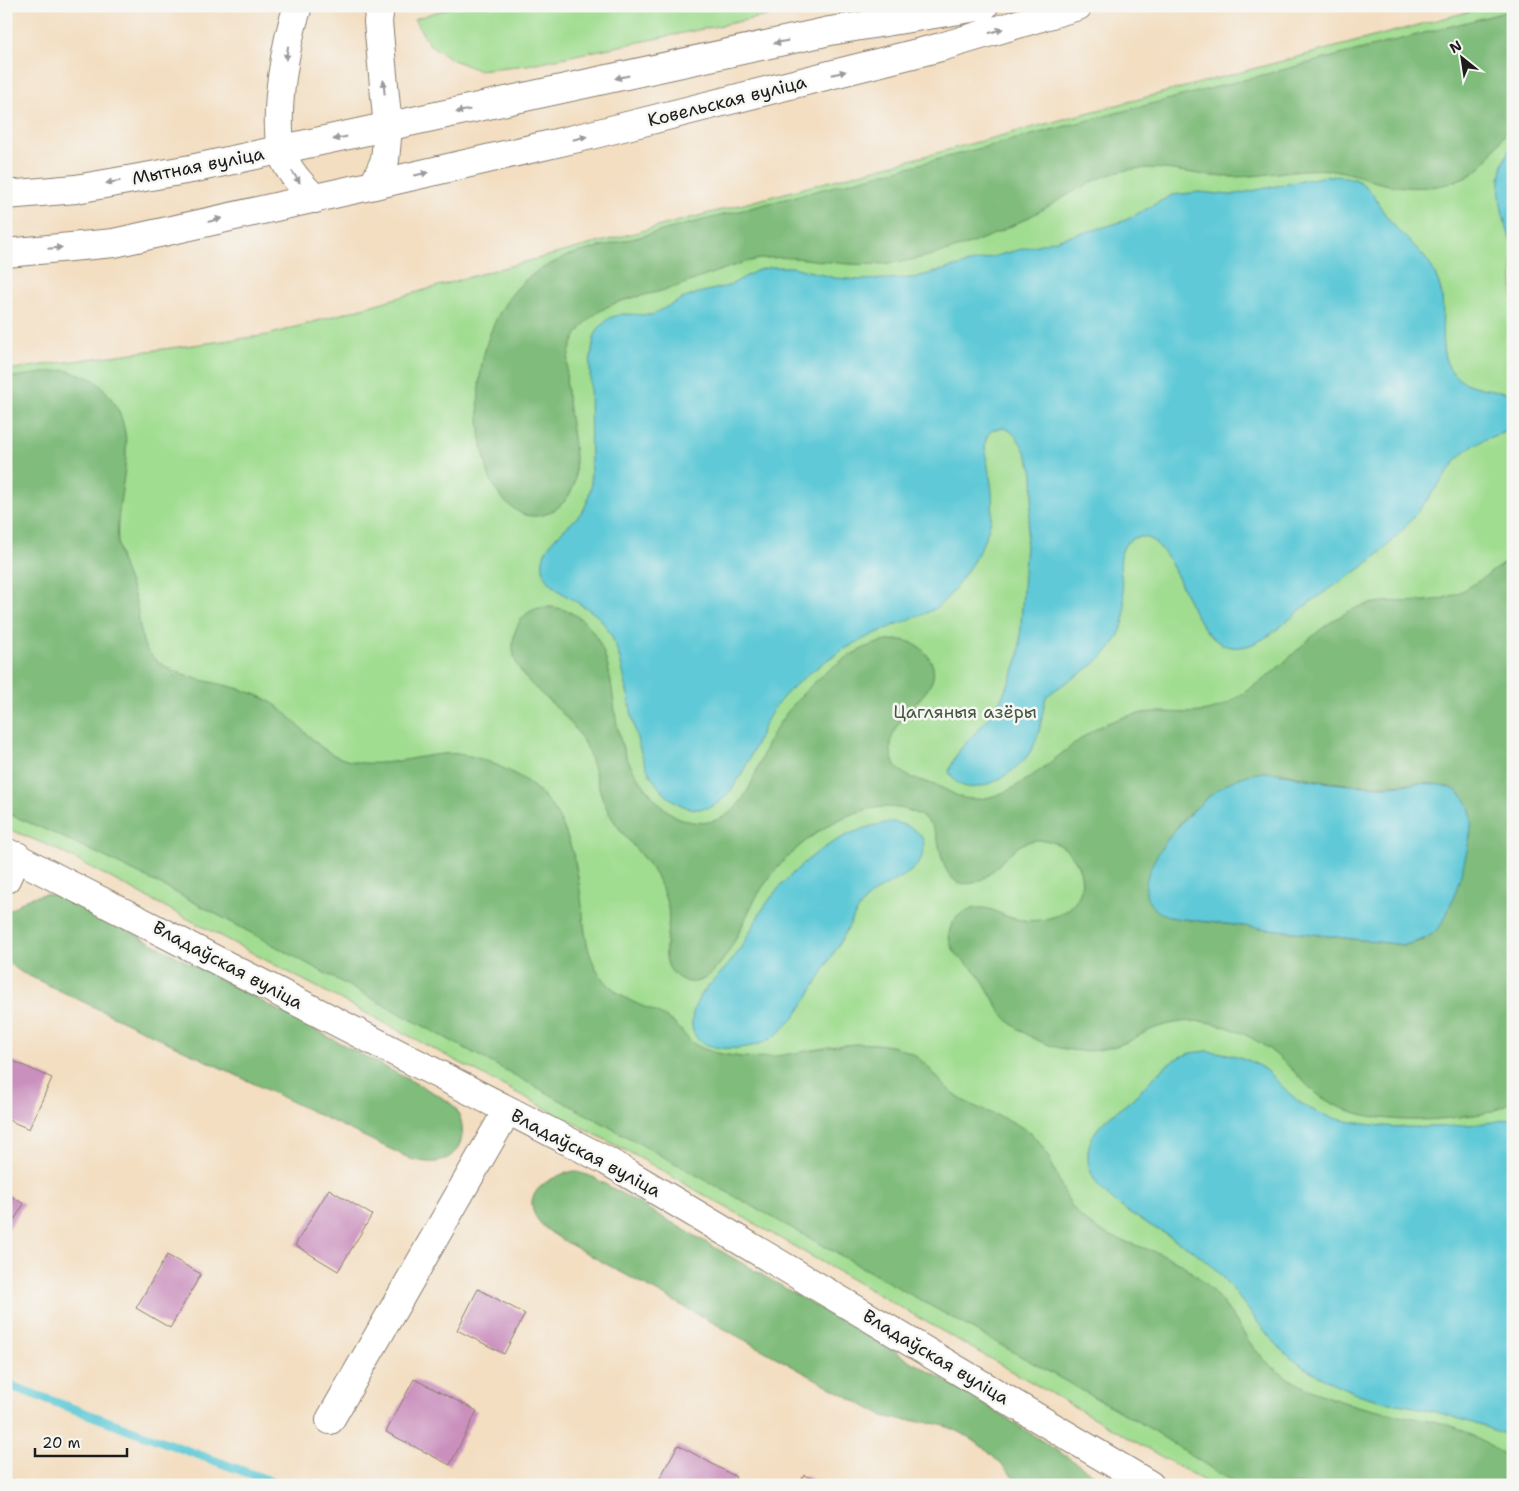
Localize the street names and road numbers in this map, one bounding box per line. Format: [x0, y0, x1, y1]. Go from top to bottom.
street label: Ковельская вуліца [645, 70, 809, 132]
street label: Мытная вуліца [130, 141, 266, 191]
street label: Владаўская вуліца [149, 915, 307, 1015]
street label: Владаўская вуліца [507, 1103, 665, 1203]
street label: Владаўская вуліца [858, 1304, 1014, 1410]

